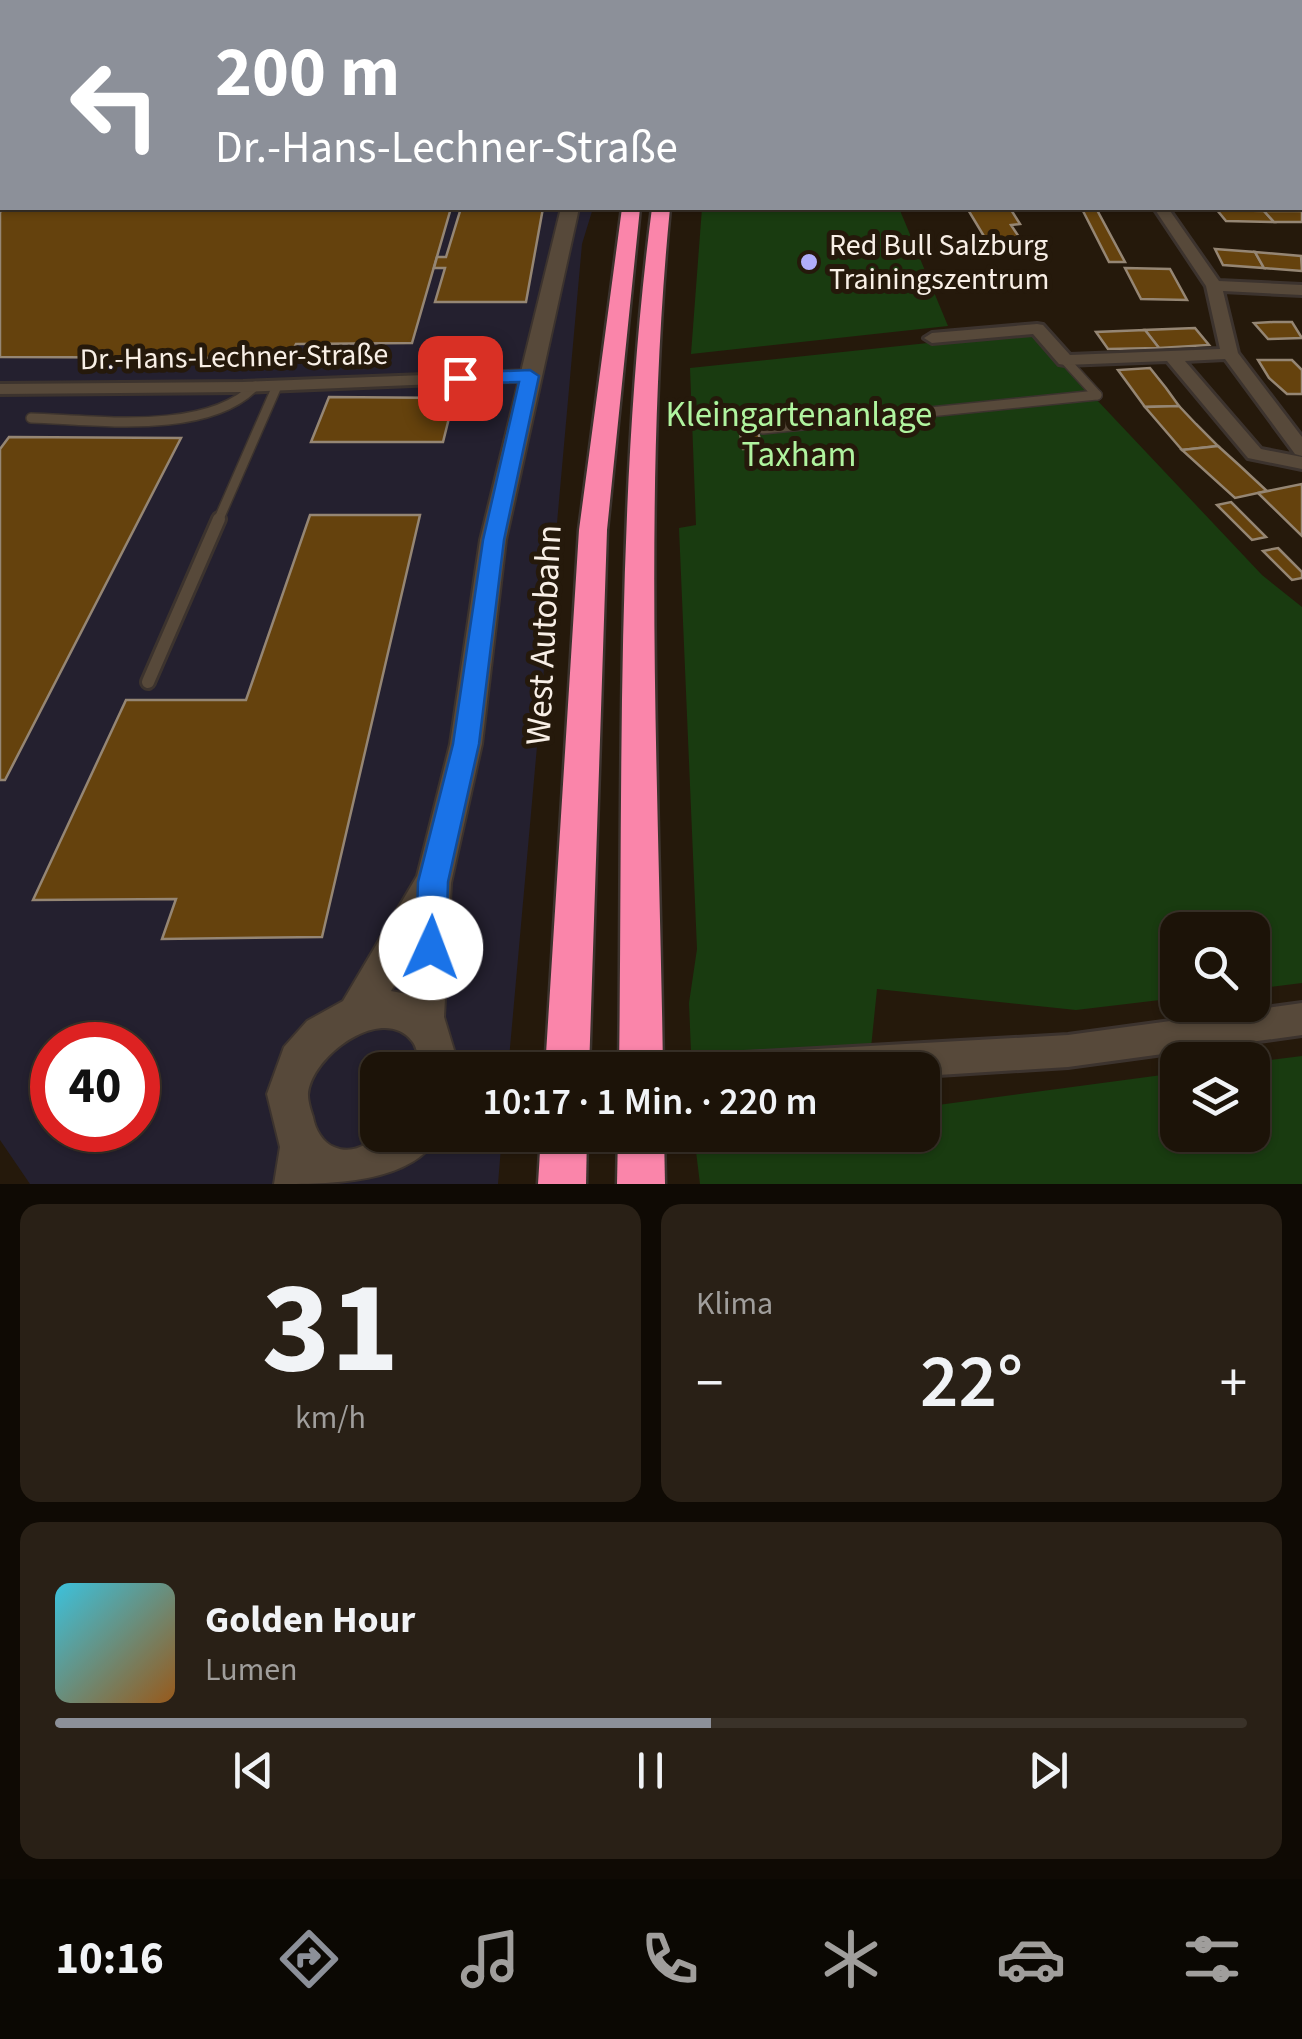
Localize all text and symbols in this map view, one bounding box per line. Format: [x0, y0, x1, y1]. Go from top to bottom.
text: 200 m [215, 23, 400, 123]
icon: left [50, 40, 180, 170]
text: Dr.-Hans-Lechner-Straße [215, 116, 678, 180]
place label: Red Bull Salzburg Trainingszentrum [829, 224, 1049, 301]
marker: Red Bull Salzburg Trainingszentrum [798, 251, 820, 273]
street label: Dr.-Hans-Lechner-Straße [79, 333, 389, 381]
pin [418, 336, 503, 421]
icon: arrive [433, 351, 488, 406]
park label: Kleingartenanlage Taxham [666, 390, 932, 480]
street label: West Autobahn [513, 524, 575, 746]
position arrow [379, 896, 483, 1000]
map controls [1160, 912, 1270, 1152]
button: search [1160, 912, 1270, 1022]
speed limit sign: 40 [30, 1022, 160, 1152]
button: layers [1160, 1042, 1270, 1152]
text: 10:17 · 1 Min. · 220 m [483, 1075, 817, 1129]
text: 31 [262, 1237, 399, 1422]
text: Klima [696, 1281, 773, 1327]
text: 22° [920, 1329, 1023, 1436]
text: − [696, 1345, 723, 1423]
text: + [1220, 1345, 1247, 1423]
text: km/h [295, 1395, 366, 1441]
text: Golden Hour [205, 1593, 415, 1647]
text: Lumen [205, 1647, 298, 1693]
icon: previous [226, 1743, 281, 1798]
icon: pause [623, 1743, 678, 1798]
icon: next [1021, 1743, 1076, 1798]
icon: directions [274, 1924, 344, 1994]
icon: music [455, 1924, 525, 1994]
icon: phone [635, 1924, 705, 1994]
icon: climate [816, 1924, 886, 1994]
icon: car [996, 1924, 1066, 1994]
icon: filters [1177, 1924, 1247, 1994]
text: 10:16 [55, 1927, 164, 1991]

